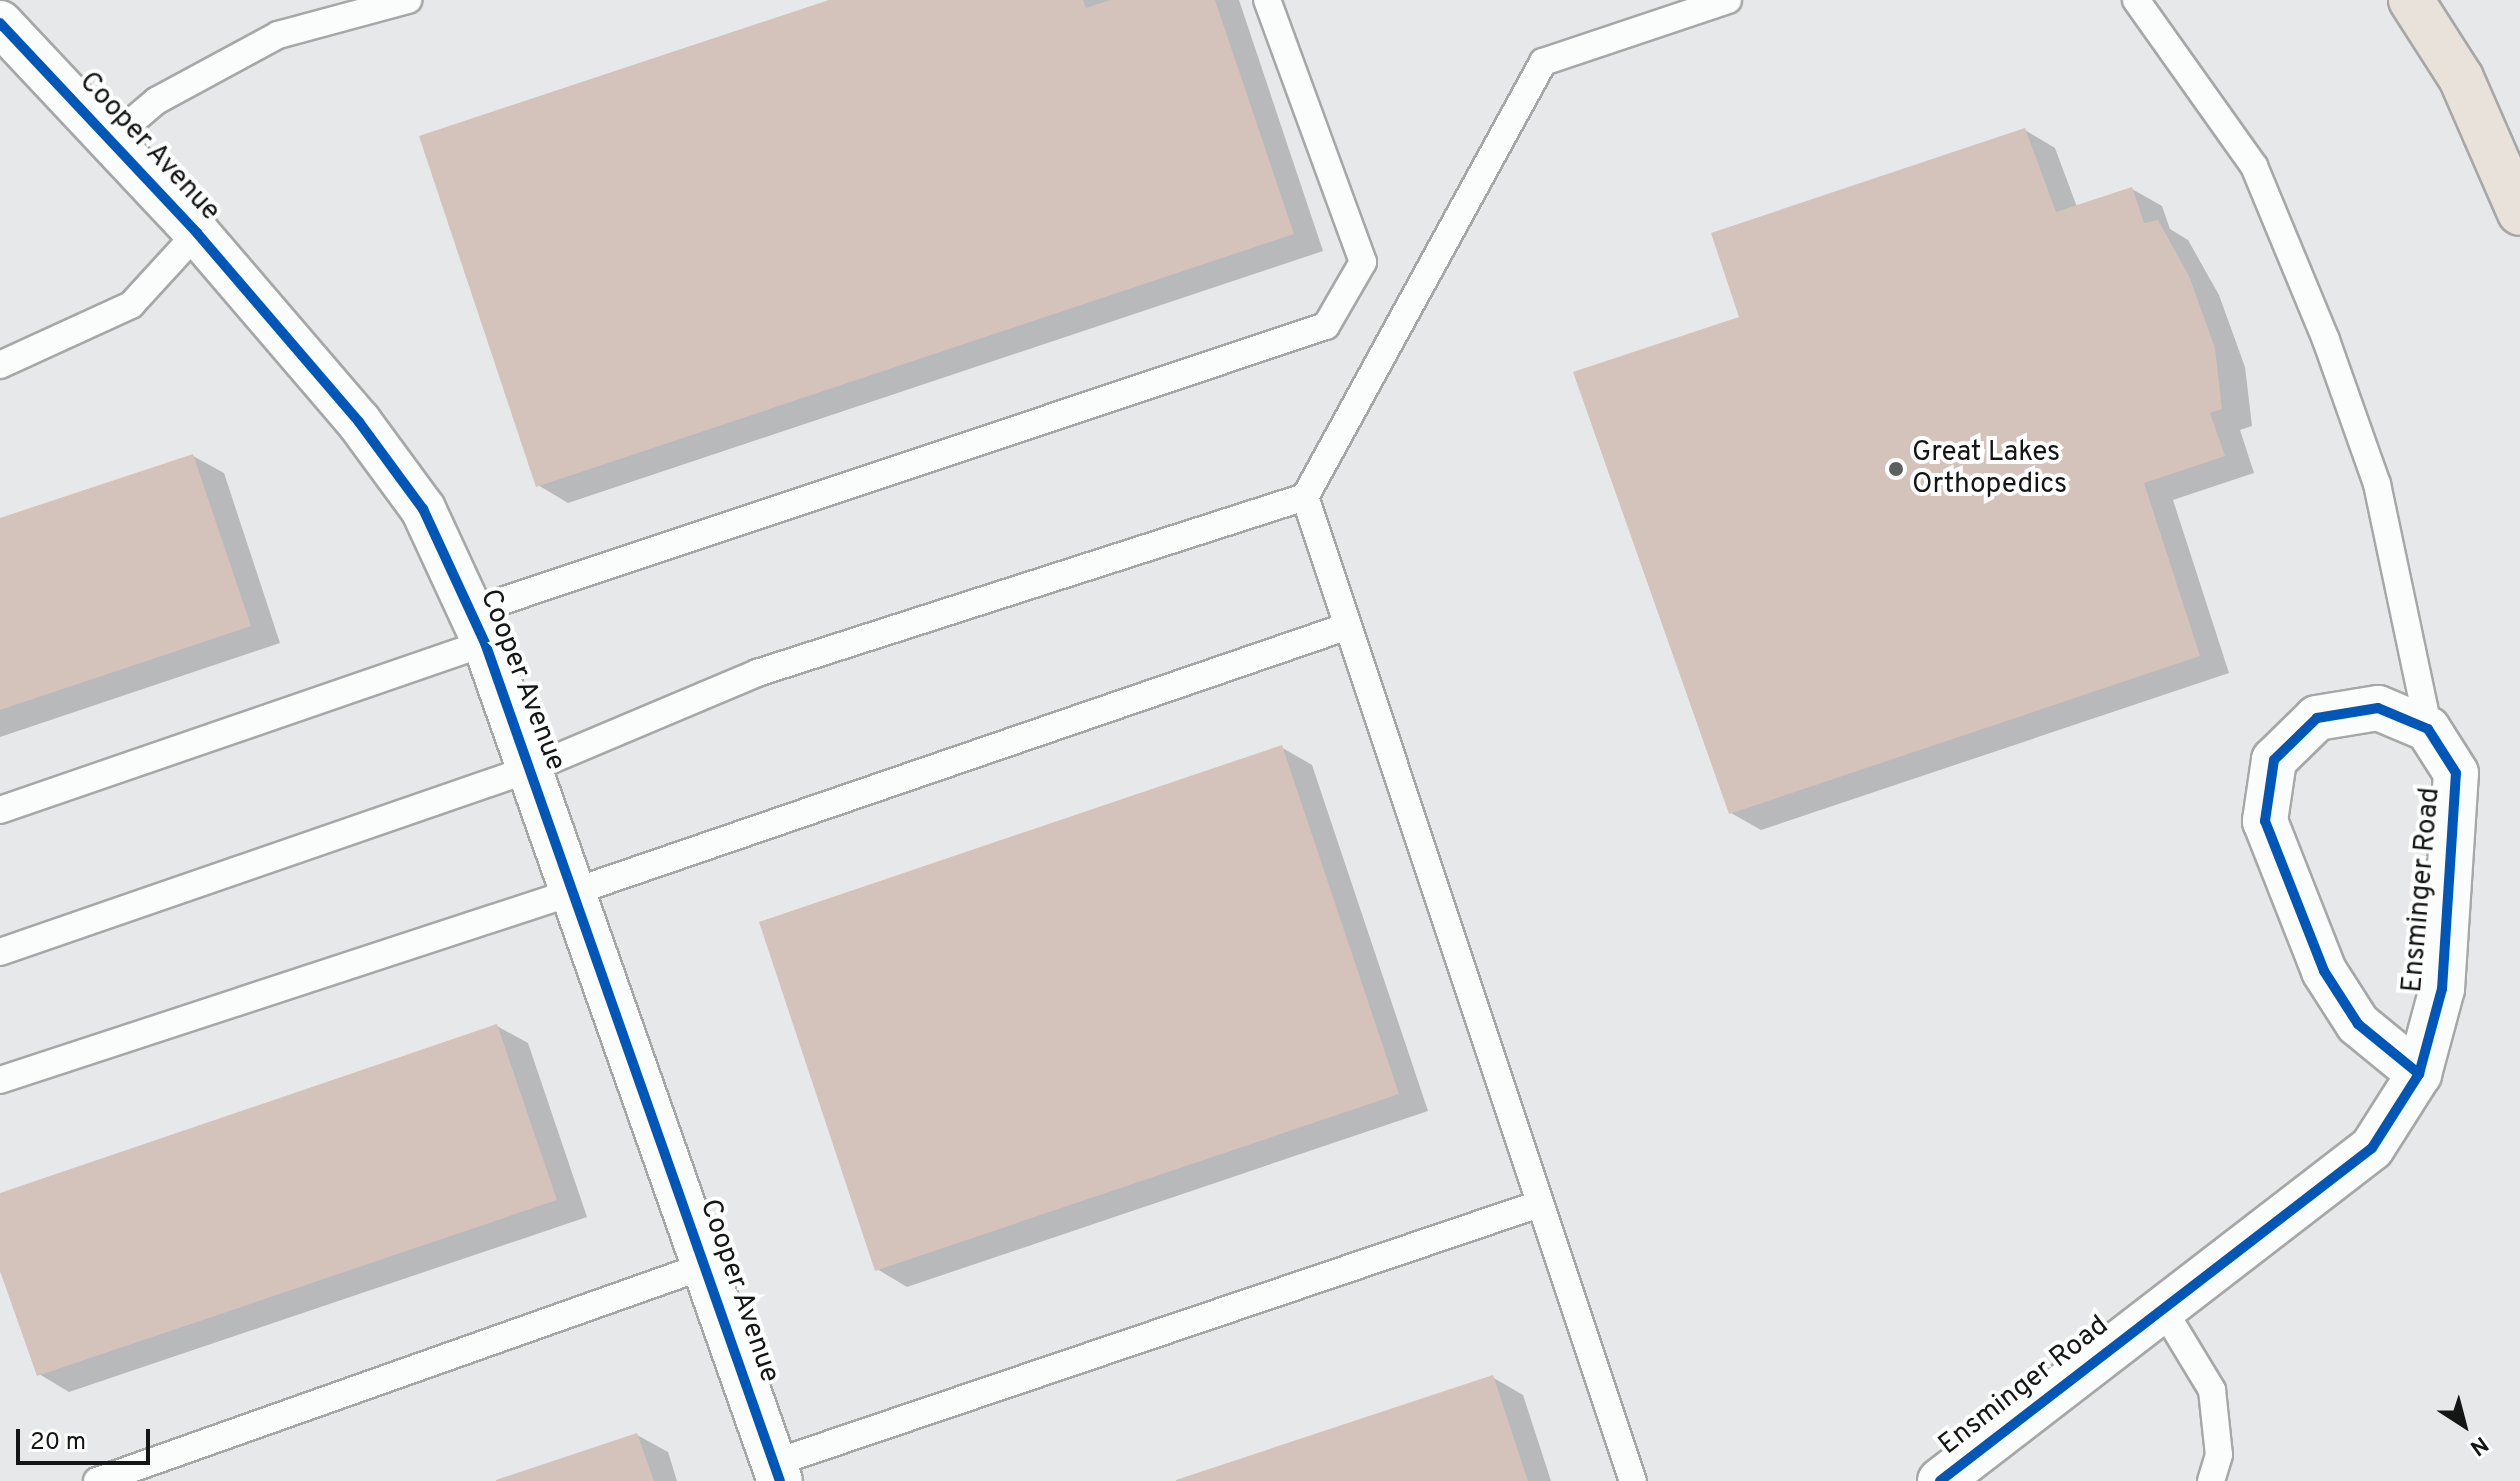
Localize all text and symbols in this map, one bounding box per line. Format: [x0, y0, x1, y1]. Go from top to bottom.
street label: Cooper Avenue [71, 65, 227, 229]
place label: Great Lakes Orthopedics [1912, 436, 2067, 502]
marker: Great Lakes Orthopedics [1887, 460, 1905, 478]
street label: Cooper Avenue [472, 584, 572, 776]
street label: Ensminger Road [2396, 786, 2448, 994]
street label: Cooper Avenue [692, 1195, 786, 1387]
street label: Ensminger Road [1933, 1309, 2115, 1463]
north arrow [2424, 1385, 2504, 1465]
scale bar [20, 1413, 154, 1463]
text: 20 m [30, 1428, 86, 1458]
text: N [2464, 1429, 2493, 1460]

